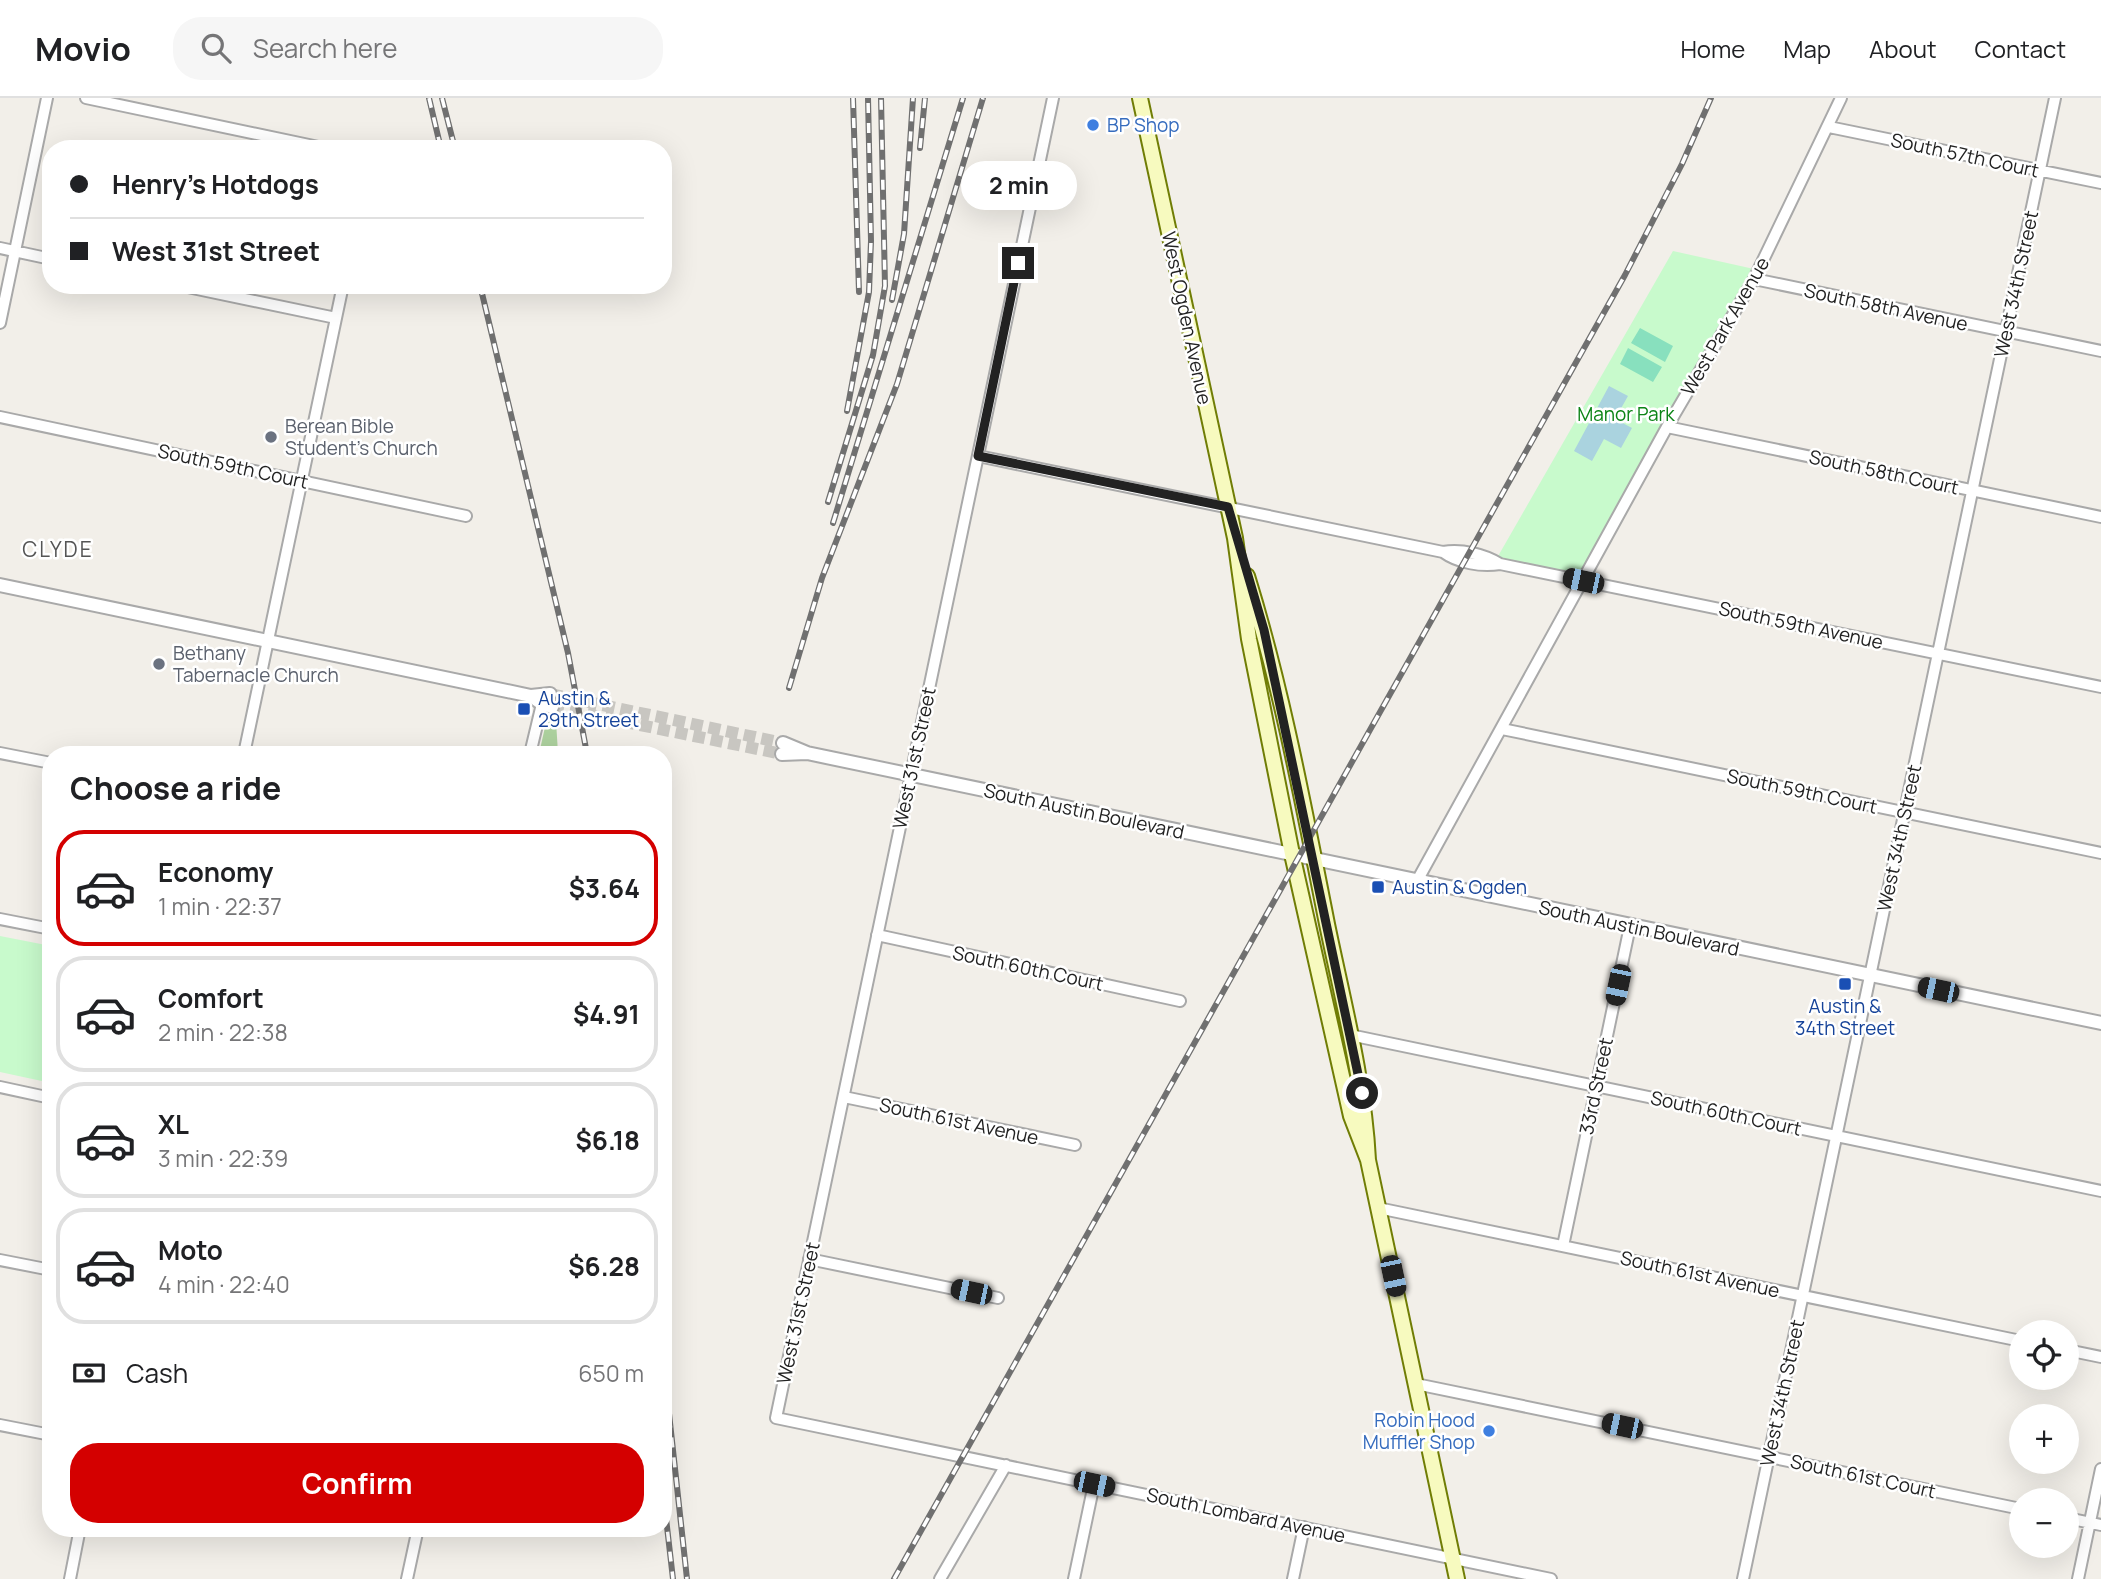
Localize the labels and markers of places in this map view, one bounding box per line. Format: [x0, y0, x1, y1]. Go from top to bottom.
place label: BP Shop [1107, 112, 1179, 138]
marker: BP Shop [1085, 117, 1101, 133]
place label: Berean Bible Student's Church [285, 413, 438, 461]
marker: Berean Bible Student's Church [263, 429, 279, 445]
place label: Bethany Tabernacle Church [173, 640, 339, 688]
marker: Bethany Tabernacle Church [151, 656, 167, 672]
place label: Austin & 29th Street [538, 685, 639, 733]
marker: Austin & 29th Street [516, 701, 532, 717]
place label: Austin & Ogden [1392, 874, 1527, 900]
marker: Austin & Ogden [1370, 879, 1386, 895]
marker: Austin & 34th Street [1837, 976, 1853, 992]
place label: Austin & 34th Street [1795, 993, 1895, 1041]
place label: Robin Hood Muffler Shop [1363, 1407, 1475, 1455]
marker: Robin Hood Muffler Shop [1481, 1423, 1497, 1439]

